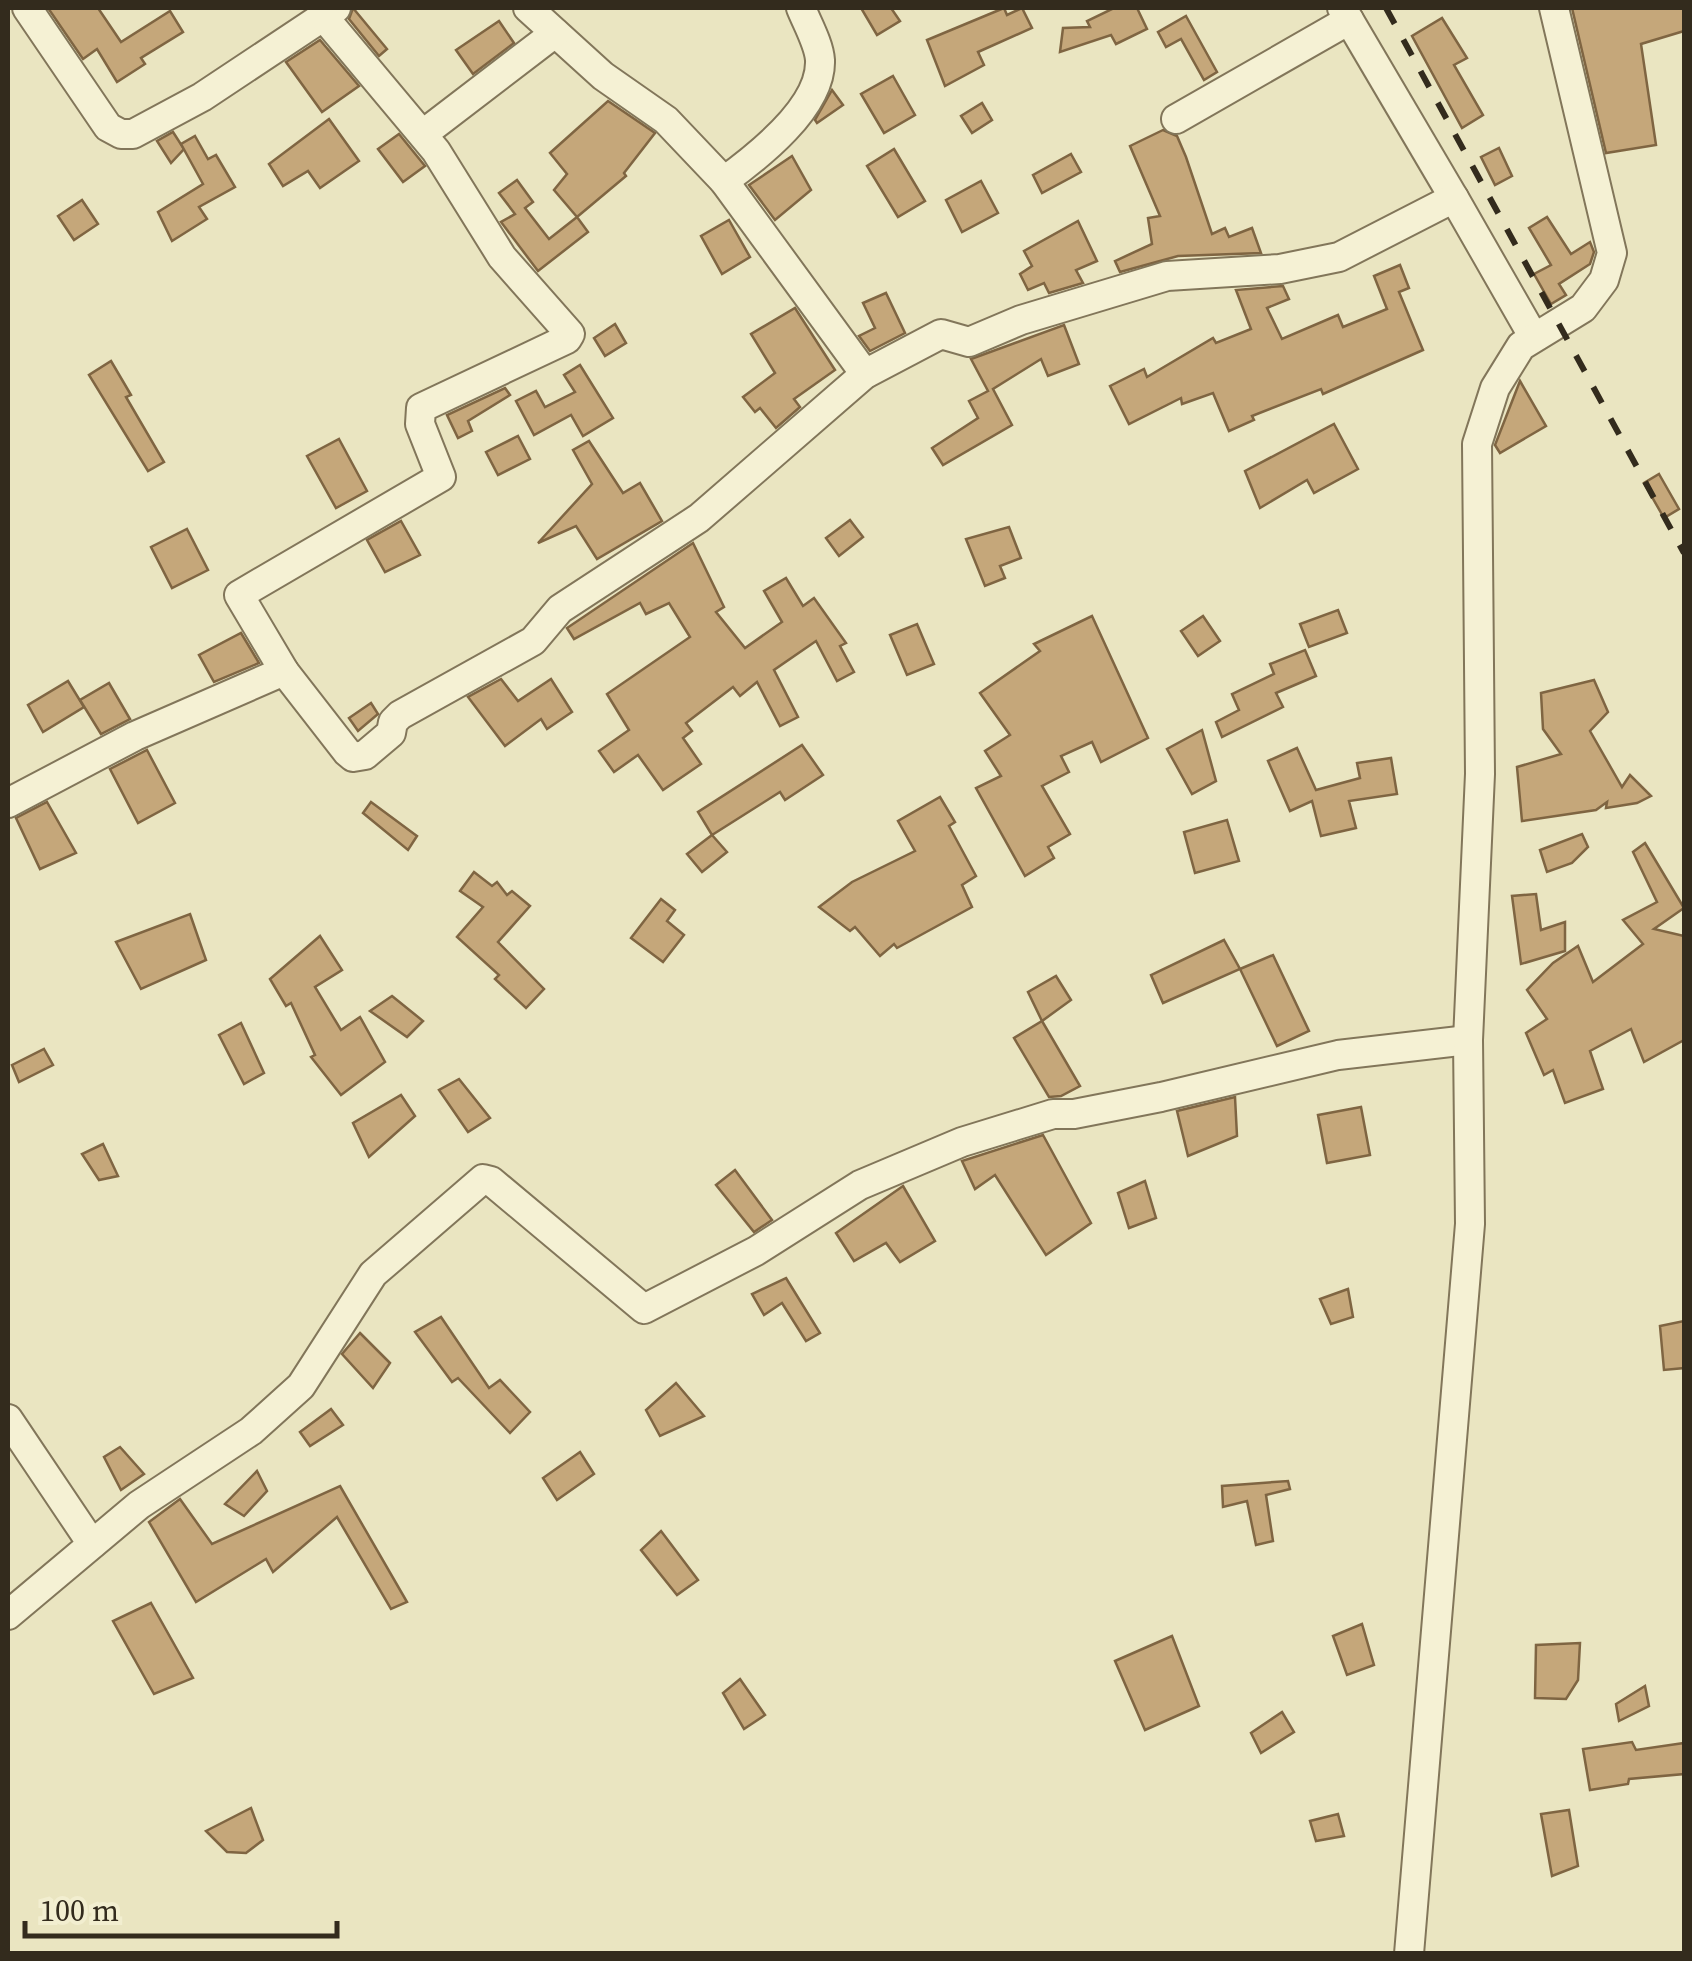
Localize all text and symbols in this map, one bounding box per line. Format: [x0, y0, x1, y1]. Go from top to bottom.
scale bar [25, 1876, 338, 1938]
text: 100 m [40, 1890, 119, 1931]

